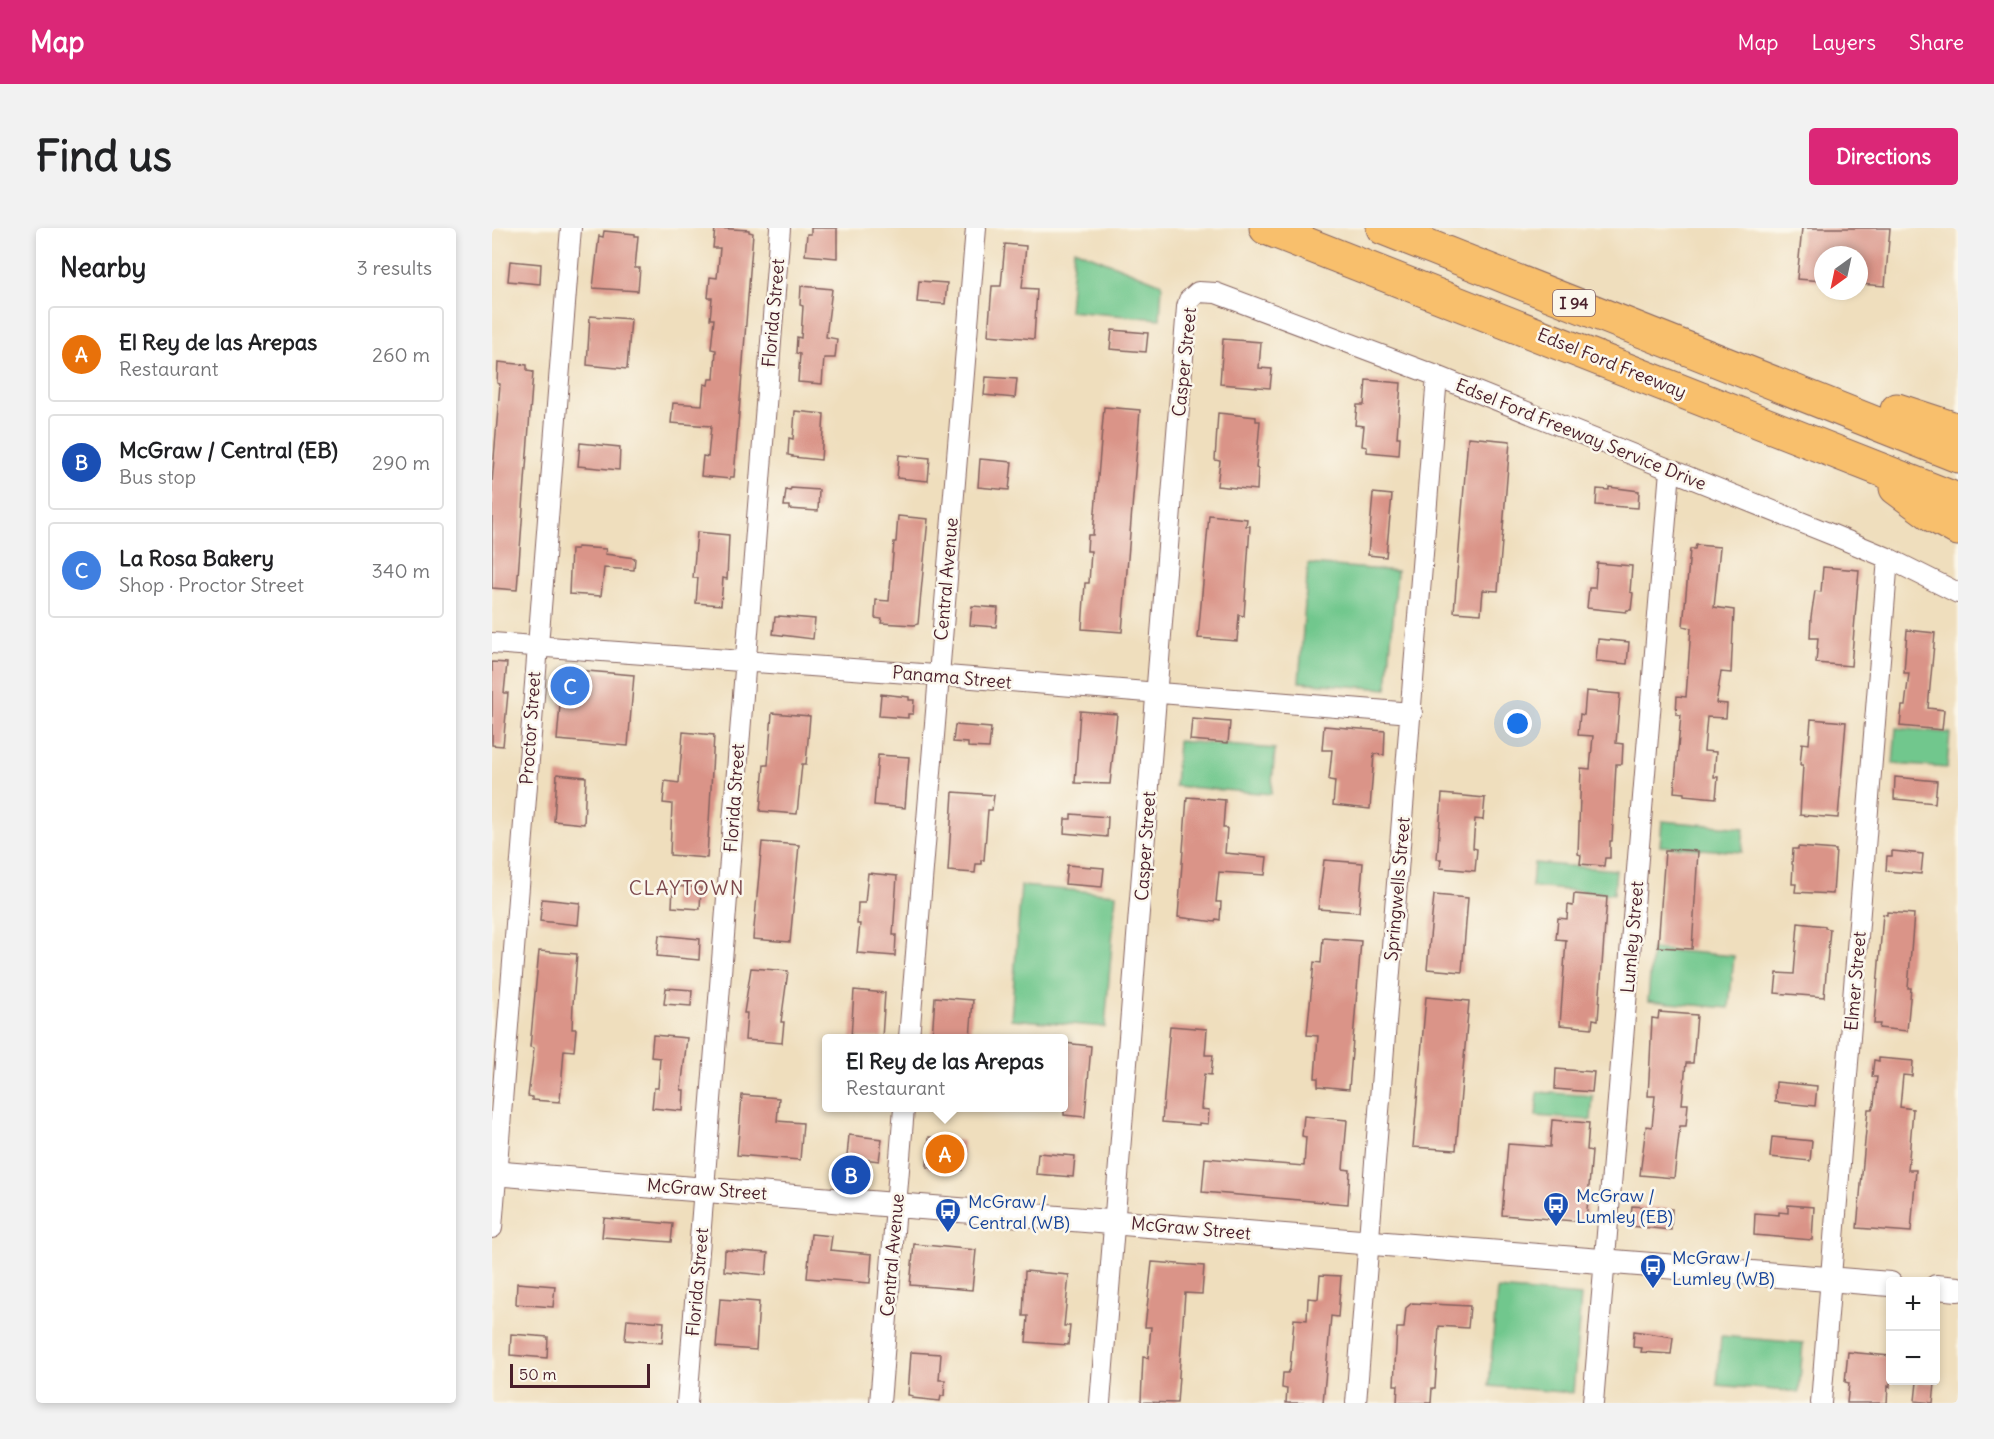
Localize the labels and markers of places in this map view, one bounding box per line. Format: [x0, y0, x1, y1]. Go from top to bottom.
pin: C [550, 664, 590, 708]
pin: A [926, 1132, 964, 1176]
pin: B [832, 1152, 870, 1198]
place label: McGraw / Lumley (EB) [1576, 1184, 1673, 1228]
place label: McGraw / Central (WB) [968, 1190, 1070, 1234]
bus stop icon: McGraw / Lumley (EB) [1541, 1190, 1571, 1228]
bus stop icon: McGraw / Central (WB) [933, 1196, 963, 1234]
place label: McGraw / Lumley (WB) [1672, 1246, 1775, 1290]
bus stop icon: McGraw / Lumley (WB) [1638, 1252, 1668, 1290]

